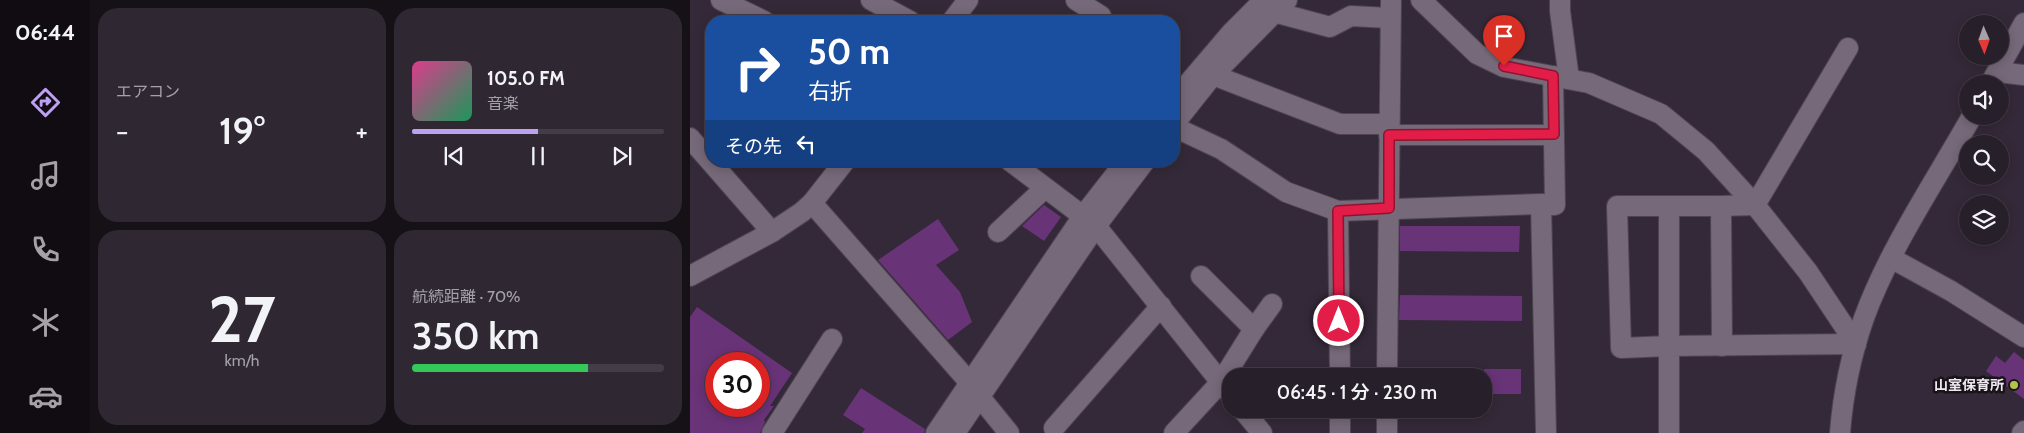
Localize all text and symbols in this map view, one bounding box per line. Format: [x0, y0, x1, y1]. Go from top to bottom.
pin [1483, 15, 1525, 66]
north arrow [1959, 15, 2009, 65]
map controls [1959, 15, 2009, 245]
text: 06:44 [15, 19, 75, 46]
icon: arrive [1490, 22, 1518, 50]
text: 50 m [808, 30, 890, 73]
icon: right [725, 35, 790, 100]
text: 105.0 FM [487, 67, 565, 90]
button: sound [1959, 75, 2009, 125]
text: 右折 [808, 78, 852, 105]
text: エアコン [116, 82, 180, 101]
icon: directions [28, 85, 63, 120]
text: 音楽 [487, 94, 519, 113]
text: 19° [219, 107, 265, 154]
text: − [116, 114, 128, 148]
text: + [356, 114, 368, 148]
icon: left [792, 130, 820, 158]
text: その先 [725, 135, 782, 158]
button: search [1959, 135, 2009, 185]
icon: previous [440, 142, 468, 170]
icon: pause [524, 142, 552, 170]
icon: next [608, 142, 636, 170]
icon: music [28, 158, 63, 193]
button: layers [1959, 195, 2009, 245]
icon: phone [28, 232, 63, 267]
text: 27 [208, 279, 276, 358]
text: 航続距離 · 70% [412, 287, 520, 306]
position arrow [1312, 294, 1364, 346]
icon: climate [28, 305, 63, 340]
text: 350 km [412, 312, 539, 359]
text: km/h [224, 351, 260, 370]
speed limit sign: 30 [705, 352, 770, 417]
place label: 山室保育所 [1934, 376, 2004, 394]
icon: car [28, 379, 63, 414]
marker: 山室保育所 [2008, 379, 2020, 391]
text: 06:45 · 1 分 · 230 m [1277, 381, 1437, 404]

